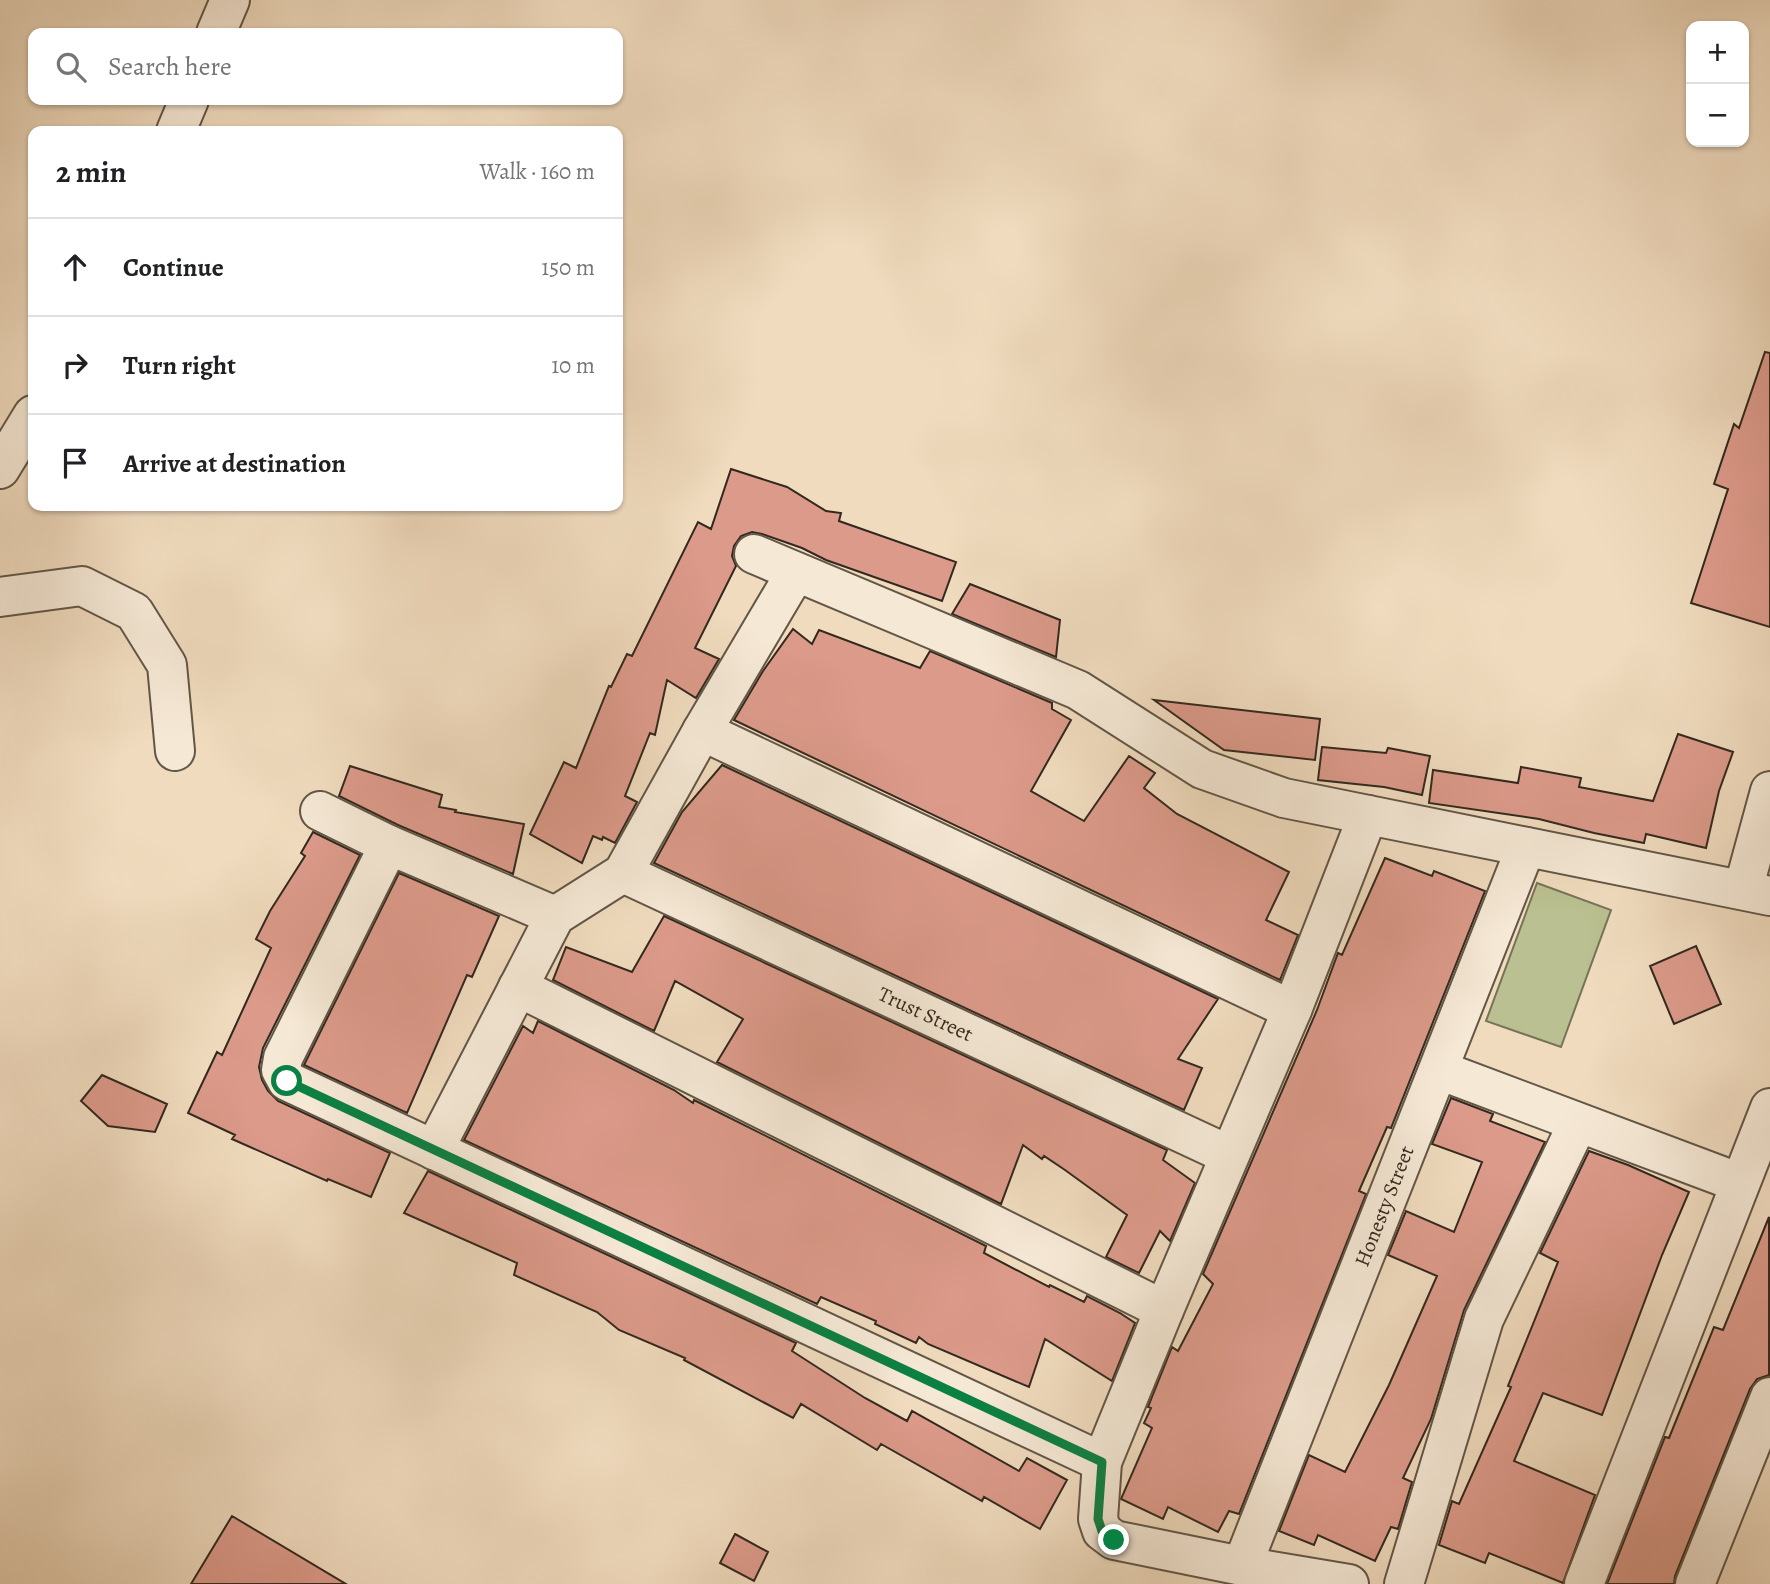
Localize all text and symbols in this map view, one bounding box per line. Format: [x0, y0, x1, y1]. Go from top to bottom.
map controls [1686, 21, 1749, 147]
button: + [1686, 21, 1749, 84]
search box [28, 28, 623, 105]
icon: search [52, 48, 90, 86]
text: Search here [108, 49, 232, 84]
button: − [1686, 84, 1749, 147]
text: 2 min [56, 152, 126, 192]
text: Walk · 160 m [480, 156, 595, 187]
icon: ahead [56, 248, 94, 286]
text: Continue [123, 250, 224, 285]
text: 150 m [541, 252, 595, 283]
icon: right [56, 346, 94, 384]
text: Turn right [123, 348, 236, 383]
text: 10 m [551, 350, 595, 381]
icon: arrive [56, 444, 94, 482]
text: Arrive at destination [123, 446, 346, 481]
street label: Trust Street [874, 980, 978, 1048]
route start [271, 1065, 302, 1096]
street label: Honesty Street [1348, 1142, 1421, 1270]
route end [1098, 1524, 1129, 1555]

